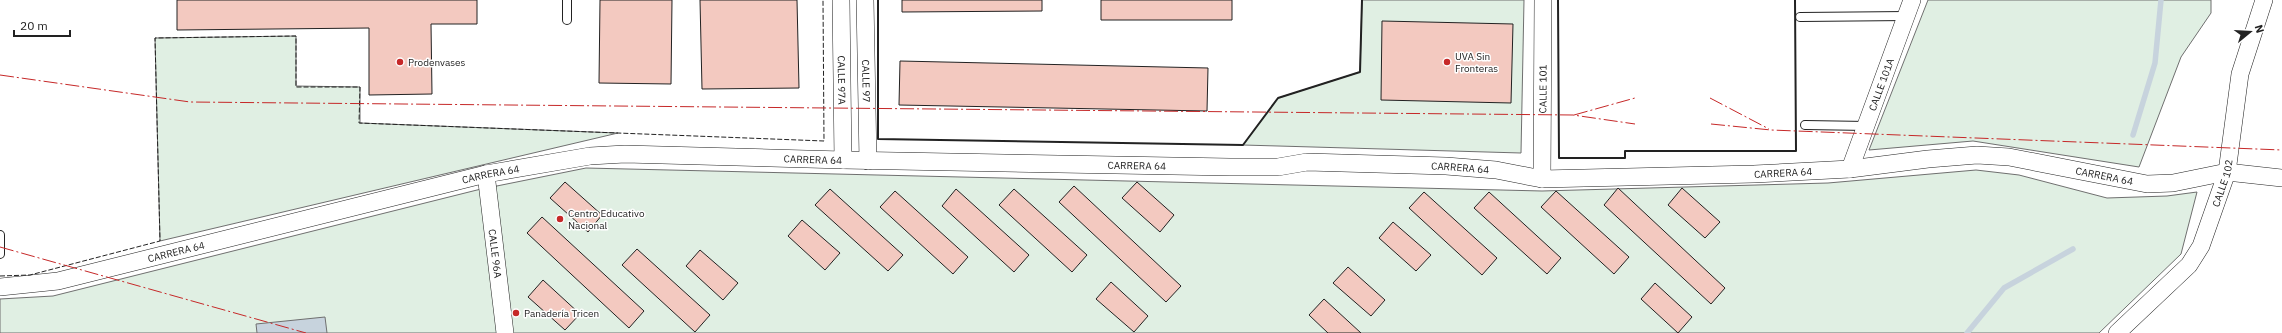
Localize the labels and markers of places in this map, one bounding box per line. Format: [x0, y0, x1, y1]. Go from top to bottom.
place label: UVA Sin Fronteras [1455, 50, 1498, 75]
place label: Prodenvases [408, 56, 466, 69]
marker: Prodenvases [395, 57, 405, 67]
marker: UVA Sin Fronteras [1442, 57, 1452, 67]
place label: Centro Educativo Nacional [568, 207, 645, 232]
marker: Centro Educativo Nacional [555, 214, 565, 224]
place label: Panadería Tricen [524, 307, 599, 320]
marker: Panadería Tricen [511, 308, 521, 318]

